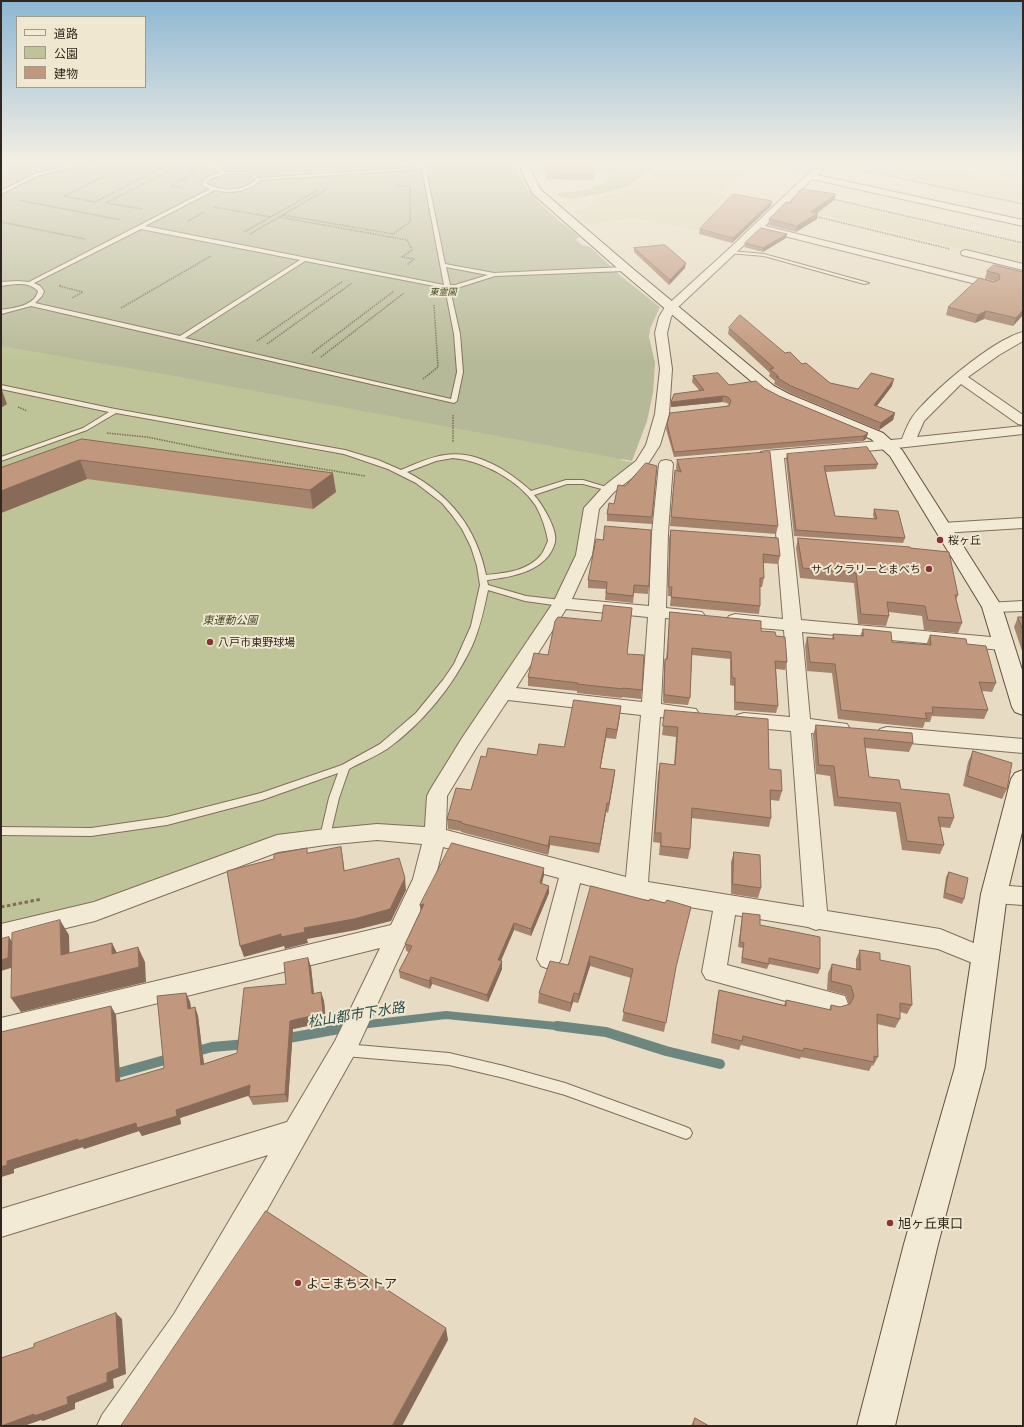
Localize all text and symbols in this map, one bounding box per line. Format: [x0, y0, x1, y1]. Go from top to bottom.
legend [16, 16, 146, 88]
text: 道路 [54, 24, 78, 41]
text: 公園 [54, 44, 78, 61]
text: 建物 [54, 64, 78, 81]
park label: 東霊園 [430, 287, 456, 297]
place label: 桜ヶ丘 [948, 533, 981, 547]
marker: 桜ヶ丘 [935, 535, 945, 545]
place label: サイクラリーとまべち [811, 562, 921, 576]
marker: サイクラリーとまべち [924, 564, 934, 574]
park label: 東運動公園 [203, 613, 257, 627]
place label: 八戸市東野球場 [218, 635, 295, 649]
marker: 八戸市東野球場 [205, 637, 215, 647]
water label: 松山都市下水路 [306, 998, 406, 1030]
place label: 旭ヶ丘東口 [898, 1215, 963, 1231]
marker: 旭ヶ丘東口 [885, 1218, 895, 1228]
place label: よこまちストア [306, 1275, 397, 1291]
marker: よこまちストア [293, 1278, 303, 1288]

